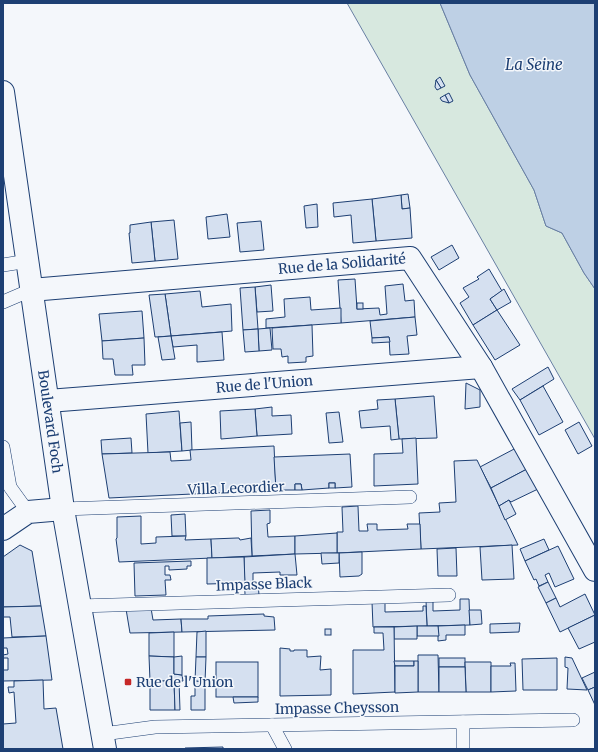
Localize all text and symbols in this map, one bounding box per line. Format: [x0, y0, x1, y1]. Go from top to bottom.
water label: La Seine [505, 55, 563, 74]
street label: Rue de la Solidarité [277, 249, 406, 278]
street label: Boulevard Foch [34, 369, 67, 474]
street label: Rue de l'Union [215, 371, 314, 397]
street label: Villa Lecordier [186, 477, 285, 499]
street label: Impasse Black [216, 573, 313, 595]
place label: Rue de l'Union [136, 673, 233, 691]
marker: Rue de l'Union [123, 677, 133, 687]
street label: Impasse Cheysson [275, 698, 399, 718]

